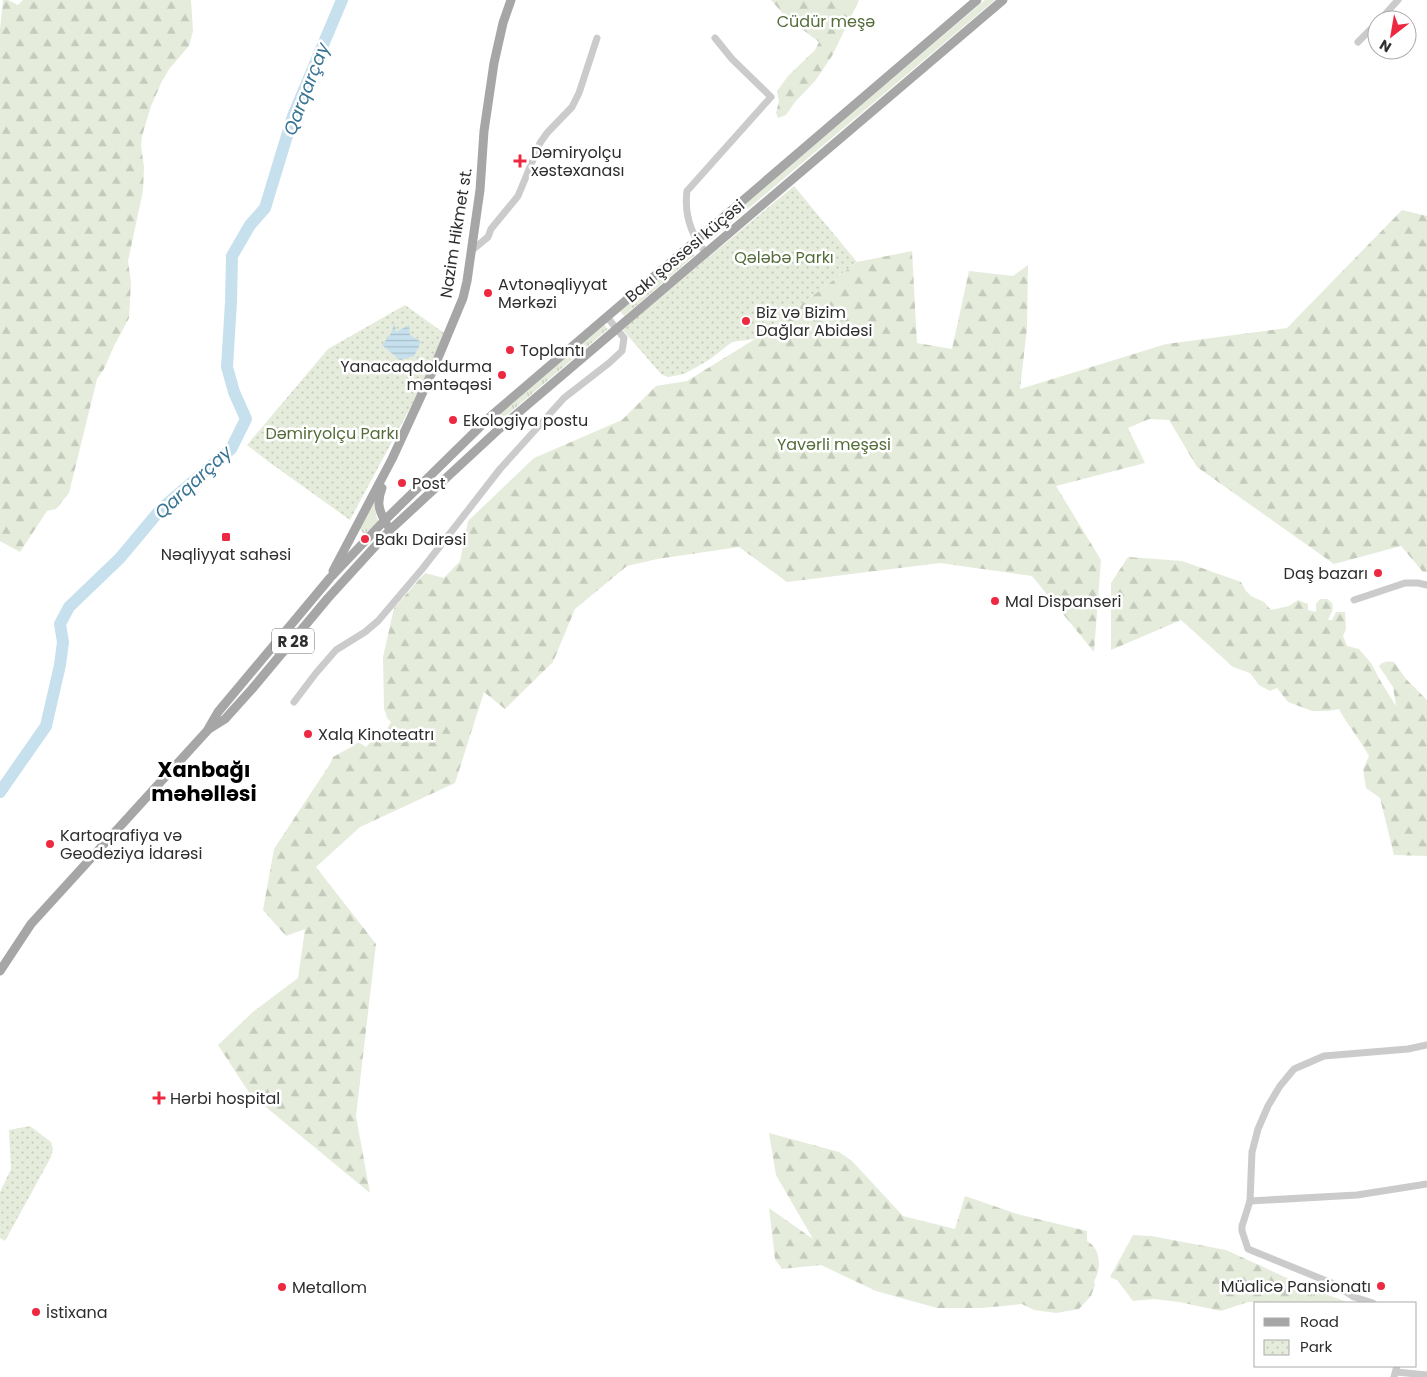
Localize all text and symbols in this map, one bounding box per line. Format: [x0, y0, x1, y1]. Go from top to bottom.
park label: Cüdür meşə [777, 10, 875, 33]
north arrow [1367, 10, 1417, 60]
text: N [1376, 35, 1395, 57]
water label: Qarqarçay [277, 38, 335, 139]
place label: Dəmiryolçu xəstəxanası [531, 141, 625, 182]
marker: Dəmiryolçu xəstəxanası [513, 154, 527, 168]
street label: Nazim Hikmet st. [434, 166, 478, 300]
street label: Bakı şossesi küçəsi [620, 194, 750, 308]
park label: Qələbə Parkı [734, 246, 834, 269]
place label: Avtonəqliyyat Mərkəzi [498, 273, 608, 314]
marker: Avtonəqliyyat Mərkəzi [482, 287, 494, 299]
place label: Biz və Bizim Dağlar Abidəsi [756, 301, 873, 342]
marker: Biz və Bizim Dağlar Abidəsi [740, 315, 752, 327]
place label: Toplantı [520, 339, 584, 362]
marker: Toplantı [504, 344, 516, 356]
place label: Yanacaqdoldurma məntəqəsi [340, 355, 492, 396]
marker: Yanacaqdoldurma məntəqəsi [496, 369, 508, 381]
place label: Ekologiya postu [463, 409, 588, 432]
marker: Ekologiya postu [447, 414, 459, 426]
park label: Dəmiryolçu Parkı [265, 422, 399, 445]
park label: Yavərli meşəsi [777, 433, 891, 456]
water label: Qarqarçay [149, 439, 238, 524]
place label: Post [412, 472, 446, 495]
marker: Post [396, 477, 408, 489]
place label: Bakı Dairəsi [375, 528, 466, 551]
marker: Nəqliyyat sahəsi [220, 531, 232, 543]
marker: Bakı Dairəsi [359, 533, 371, 545]
place label: Nəqliyyat sahəsi [161, 543, 291, 566]
place label: Daş bazarı [1284, 562, 1368, 585]
marker: Daş bazarı [1372, 567, 1384, 579]
place label: Mal Dispanseri [1005, 590, 1121, 613]
marker: Mal Dispanseri [989, 595, 1001, 607]
road number: R 28 [272, 628, 314, 654]
place label: Xalq Kinoteatrı [318, 723, 434, 746]
marker: Xalq Kinoteatrı [302, 728, 314, 740]
district label: Xanbağı məhəlləsi [151, 755, 257, 808]
place label: Kartoqrafiya və Geodeziya İdarəsi [60, 824, 202, 865]
marker: Kartoqrafiya və Geodeziya İdarəsi [44, 838, 56, 850]
place label: Hərbi hospital [170, 1087, 280, 1110]
marker: Hərbi hospital [152, 1091, 166, 1105]
place label: Müalicə Pansionatı [1221, 1275, 1371, 1298]
place label: Metallom [292, 1276, 367, 1299]
marker: Müalicə Pansionatı [1375, 1280, 1387, 1292]
marker: Metallom [276, 1281, 288, 1293]
place label: İstixana [46, 1301, 108, 1324]
legend [1254, 1302, 1417, 1367]
marker: İstixana [30, 1306, 42, 1318]
text: Road [1300, 1311, 1339, 1332]
text: Park [1300, 1336, 1332, 1357]

